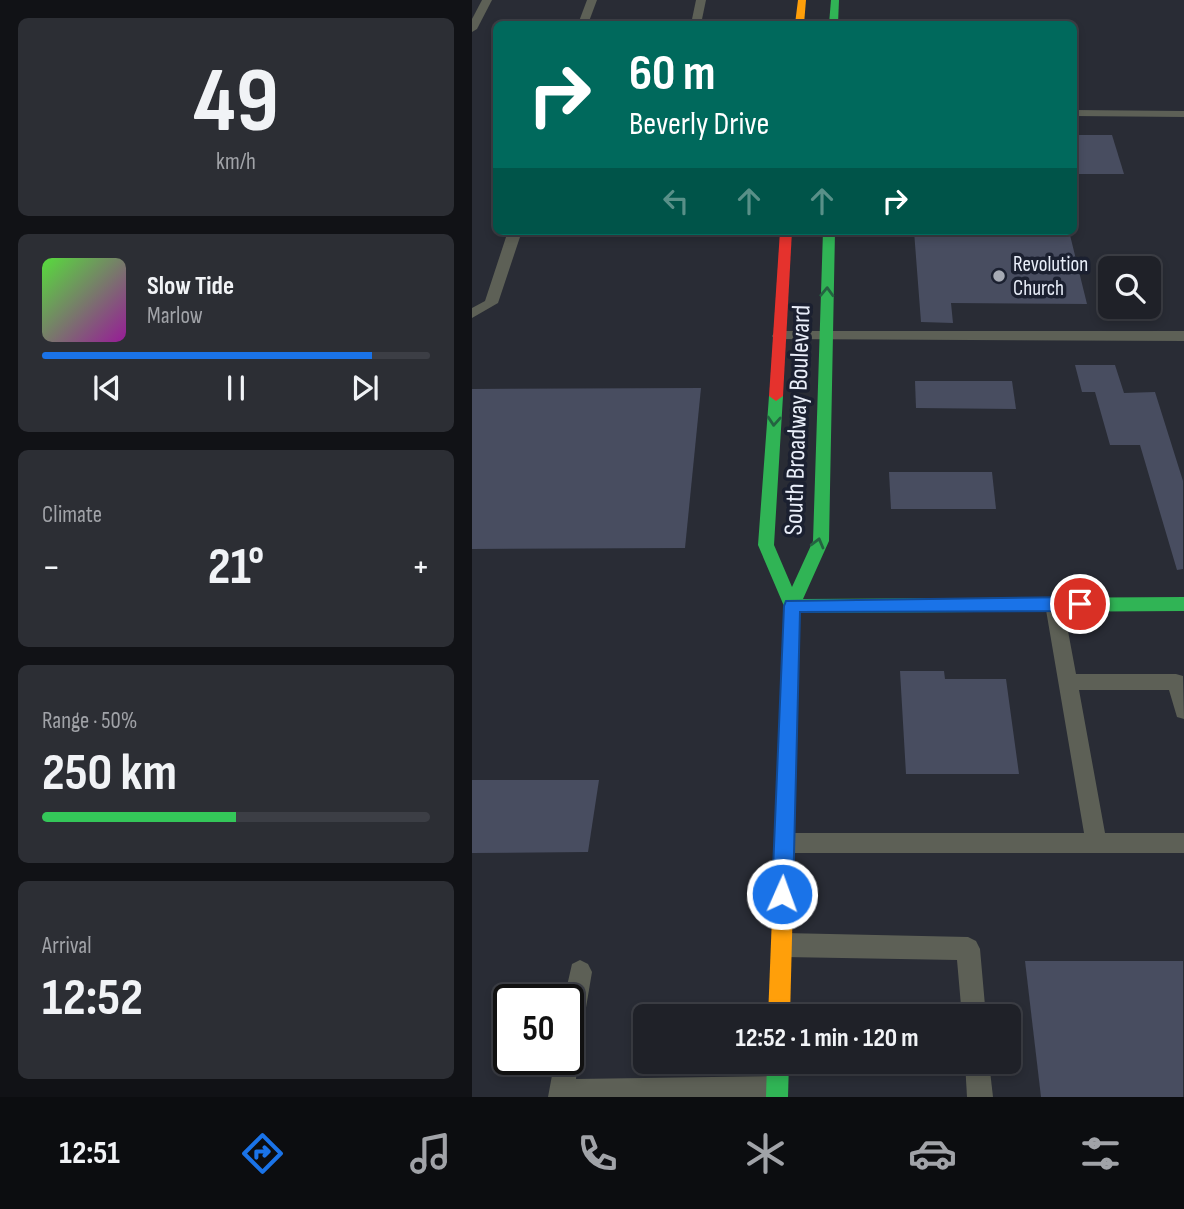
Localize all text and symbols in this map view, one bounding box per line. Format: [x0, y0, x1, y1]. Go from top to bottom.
text: 60 m [629, 45, 716, 104]
text: 49 [193, 48, 279, 157]
icon: right [514, 49, 605, 140]
text: Beverly Drive [629, 105, 769, 144]
text: km/h [216, 148, 256, 176]
icon: left [657, 182, 695, 220]
icon: ahead [730, 182, 768, 220]
icon: ahead [803, 182, 841, 220]
icon: right [876, 182, 914, 220]
place label: Revolution Church [1013, 252, 1088, 301]
map controls [1098, 256, 1161, 319]
button: search [1098, 256, 1161, 319]
marker: Revolution Church [991, 268, 1007, 284]
text: Slow Tide [147, 271, 234, 302]
one-way arrow [820, 286, 835, 297]
text: Marlow [147, 302, 203, 330]
street label: South Broadway Boulevard [778, 304, 818, 536]
icon: previous [88, 369, 126, 407]
icon: pause [217, 369, 255, 407]
icon: next [346, 369, 384, 407]
one-way arrow [767, 416, 782, 427]
text: Climate [42, 501, 102, 529]
text: 21° [208, 536, 264, 599]
one-way arrow [810, 537, 824, 549]
text: − [42, 545, 61, 590]
text: + [411, 545, 430, 590]
pin [1050, 574, 1110, 634]
icon: arrive [1061, 585, 1099, 623]
text: Range · 50% [42, 707, 137, 735]
text: 250 km [42, 742, 177, 805]
position arrow [745, 857, 819, 931]
text: Arrival [42, 932, 91, 960]
text: 12:52 [42, 967, 143, 1030]
speed limit sign: 50 [493, 984, 584, 1075]
text: 12:52 · 1 min · 120 m [735, 1023, 919, 1054]
icon: directions [238, 1129, 287, 1178]
icon: music [406, 1129, 455, 1178]
icon: phone [573, 1129, 622, 1178]
icon: climate [741, 1129, 790, 1178]
icon: car [908, 1129, 957, 1178]
icon: filters [1076, 1129, 1125, 1178]
text: 12:51 [59, 1134, 120, 1173]

